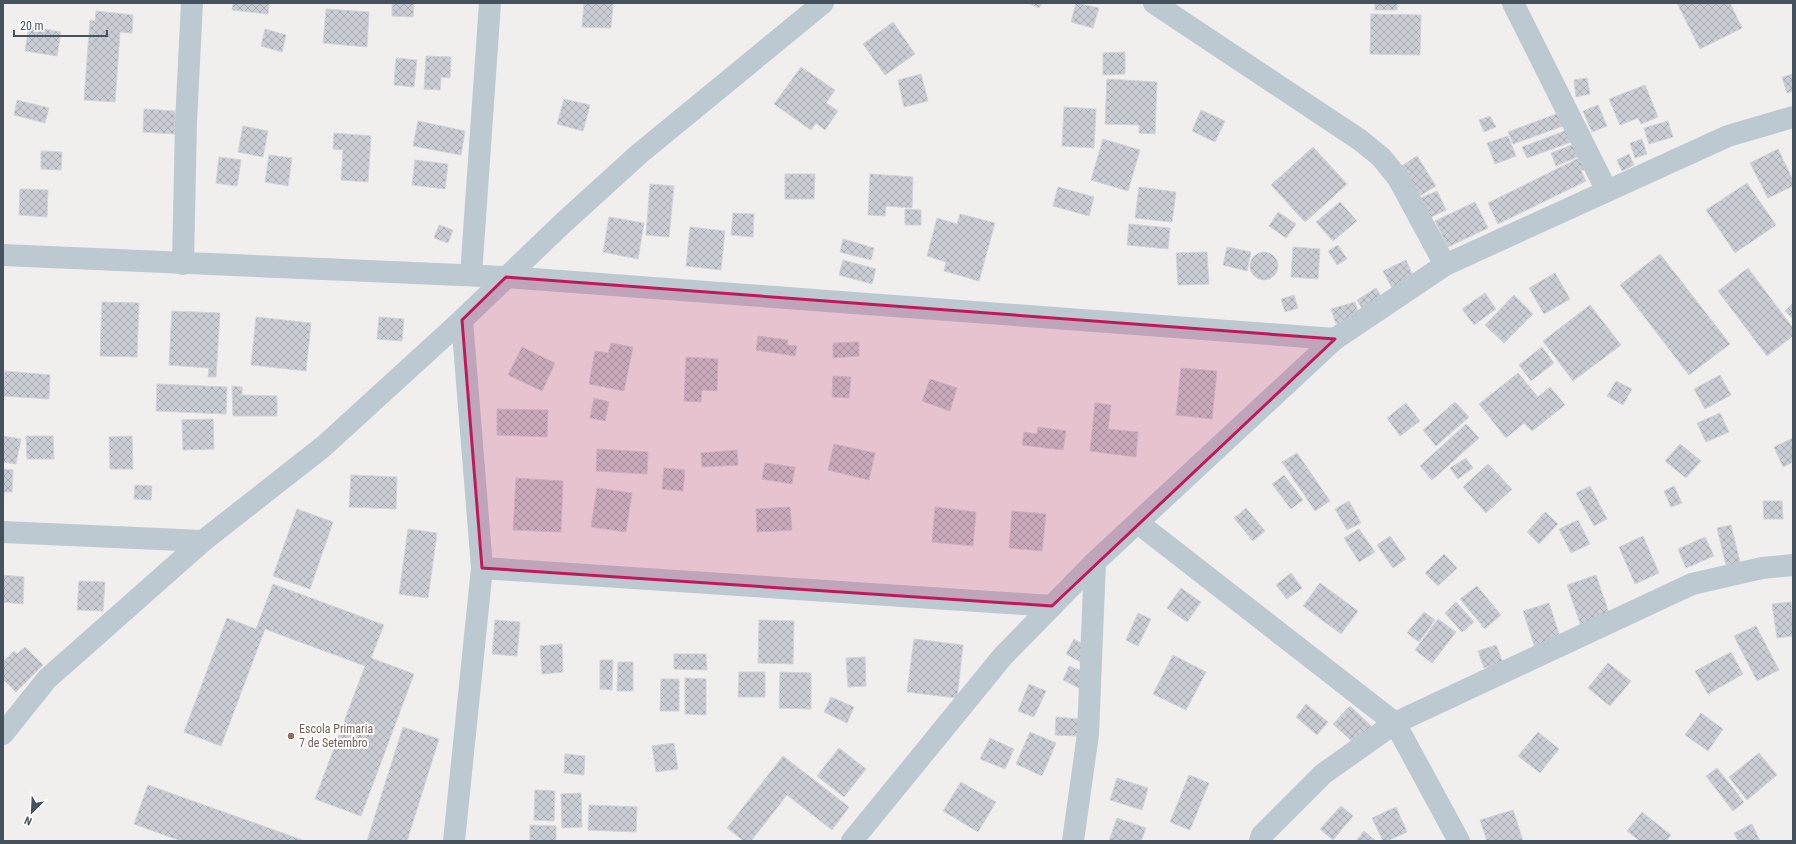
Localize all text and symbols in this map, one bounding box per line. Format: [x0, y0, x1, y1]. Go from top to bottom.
scale bar [14, 12, 107, 38]
text: 20 m [20, 19, 44, 33]
place label: Escola Primaria 7 de Setembro [299, 722, 374, 750]
marker: Escola Primaria 7 de Setembro [286, 731, 296, 741]
north arrow [12, 792, 52, 832]
text: N [22, 813, 34, 828]

